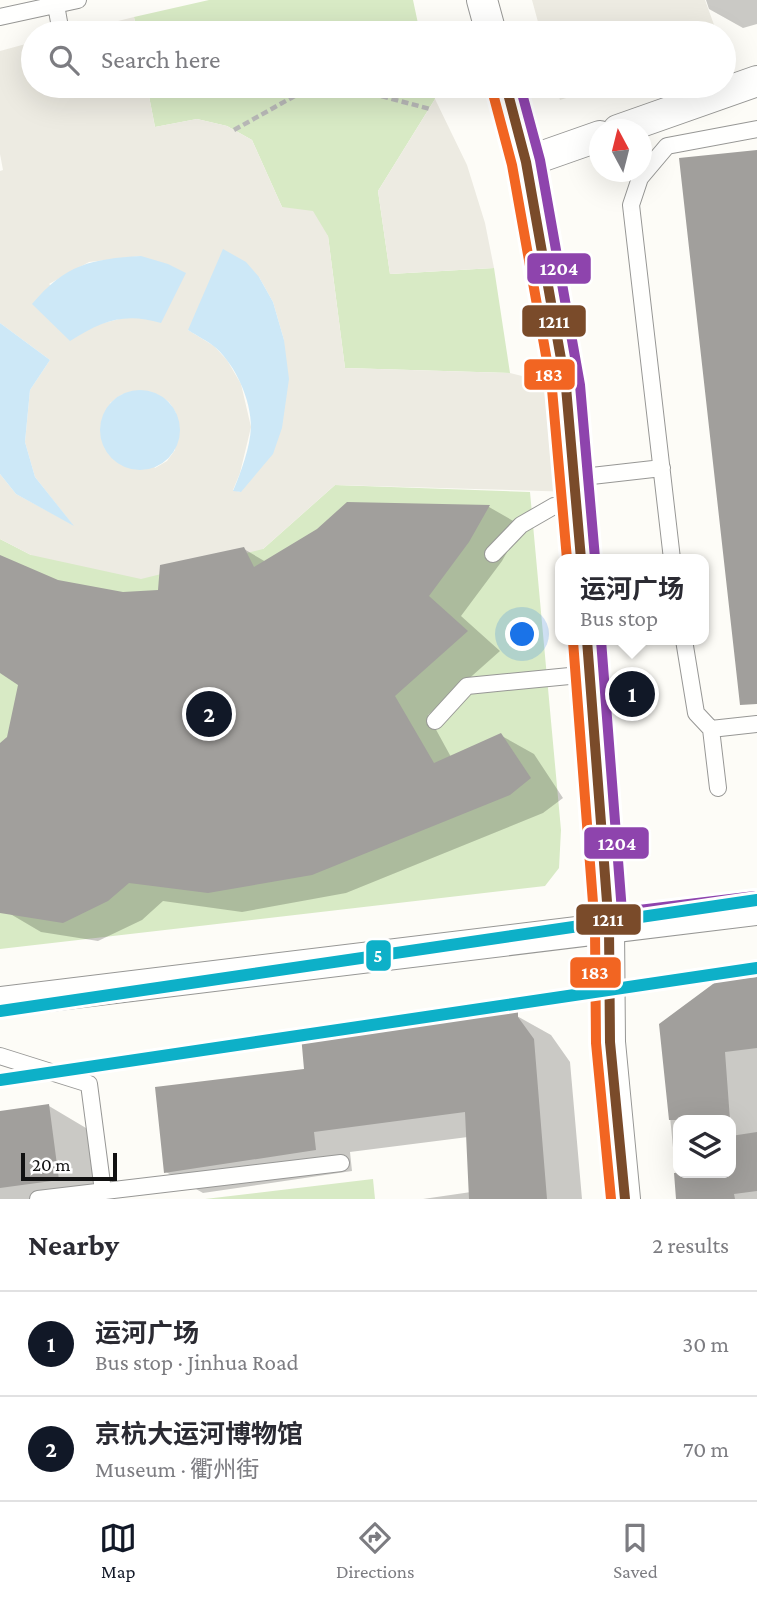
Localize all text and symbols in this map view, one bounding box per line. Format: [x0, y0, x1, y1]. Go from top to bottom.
search box [21, 21, 736, 98]
icon: search [45, 41, 83, 79]
text: Search here [101, 45, 220, 74]
north arrow [589, 119, 652, 182]
line badge: 1204 [526, 252, 592, 285]
text: 1204 [540, 258, 578, 279]
line badge: 1211 [521, 304, 587, 338]
text: 1211 [538, 311, 570, 332]
line badge: 183 [523, 358, 576, 391]
text: 183 [535, 364, 563, 385]
popup [555, 554, 709, 645]
text: 运河广场 [580, 575, 684, 604]
text: Bus stop [580, 605, 658, 631]
your location [505, 617, 539, 651]
pin: 1 [609, 668, 655, 720]
pin: 2 [186, 688, 232, 740]
line badge: 1204 [583, 826, 650, 860]
text: 1204 [598, 833, 636, 854]
line badge: 1211 [575, 903, 642, 936]
text: 1211 [592, 909, 624, 930]
line badge: 5 [365, 939, 392, 972]
text: 5 [373, 945, 383, 966]
line badge: 183 [569, 956, 622, 989]
text: 183 [581, 962, 609, 983]
map controls [673, 1115, 736, 1178]
button: layers [673, 1115, 736, 1178]
scale bar [21, 1150, 117, 1182]
text: 20 m [32, 1154, 71, 1175]
text: Nearby [28, 1228, 119, 1261]
text: 2 results [652, 1232, 729, 1258]
text: 运河广场 [95, 1319, 199, 1348]
text: 1 [47, 1331, 55, 1357]
text: 30 m [682, 1331, 729, 1357]
text: Bus stop · Jinhua Road [95, 1349, 299, 1375]
text: 京杭大运河博物馆 [95, 1420, 303, 1449]
text: 2 [45, 1436, 57, 1462]
text: 70 m [683, 1436, 729, 1462]
text: Museum · 衢州街 [95, 1456, 259, 1482]
tab: Map [99, 1519, 137, 1582]
tab: Directions [336, 1519, 415, 1582]
tab: Saved [613, 1519, 658, 1582]

